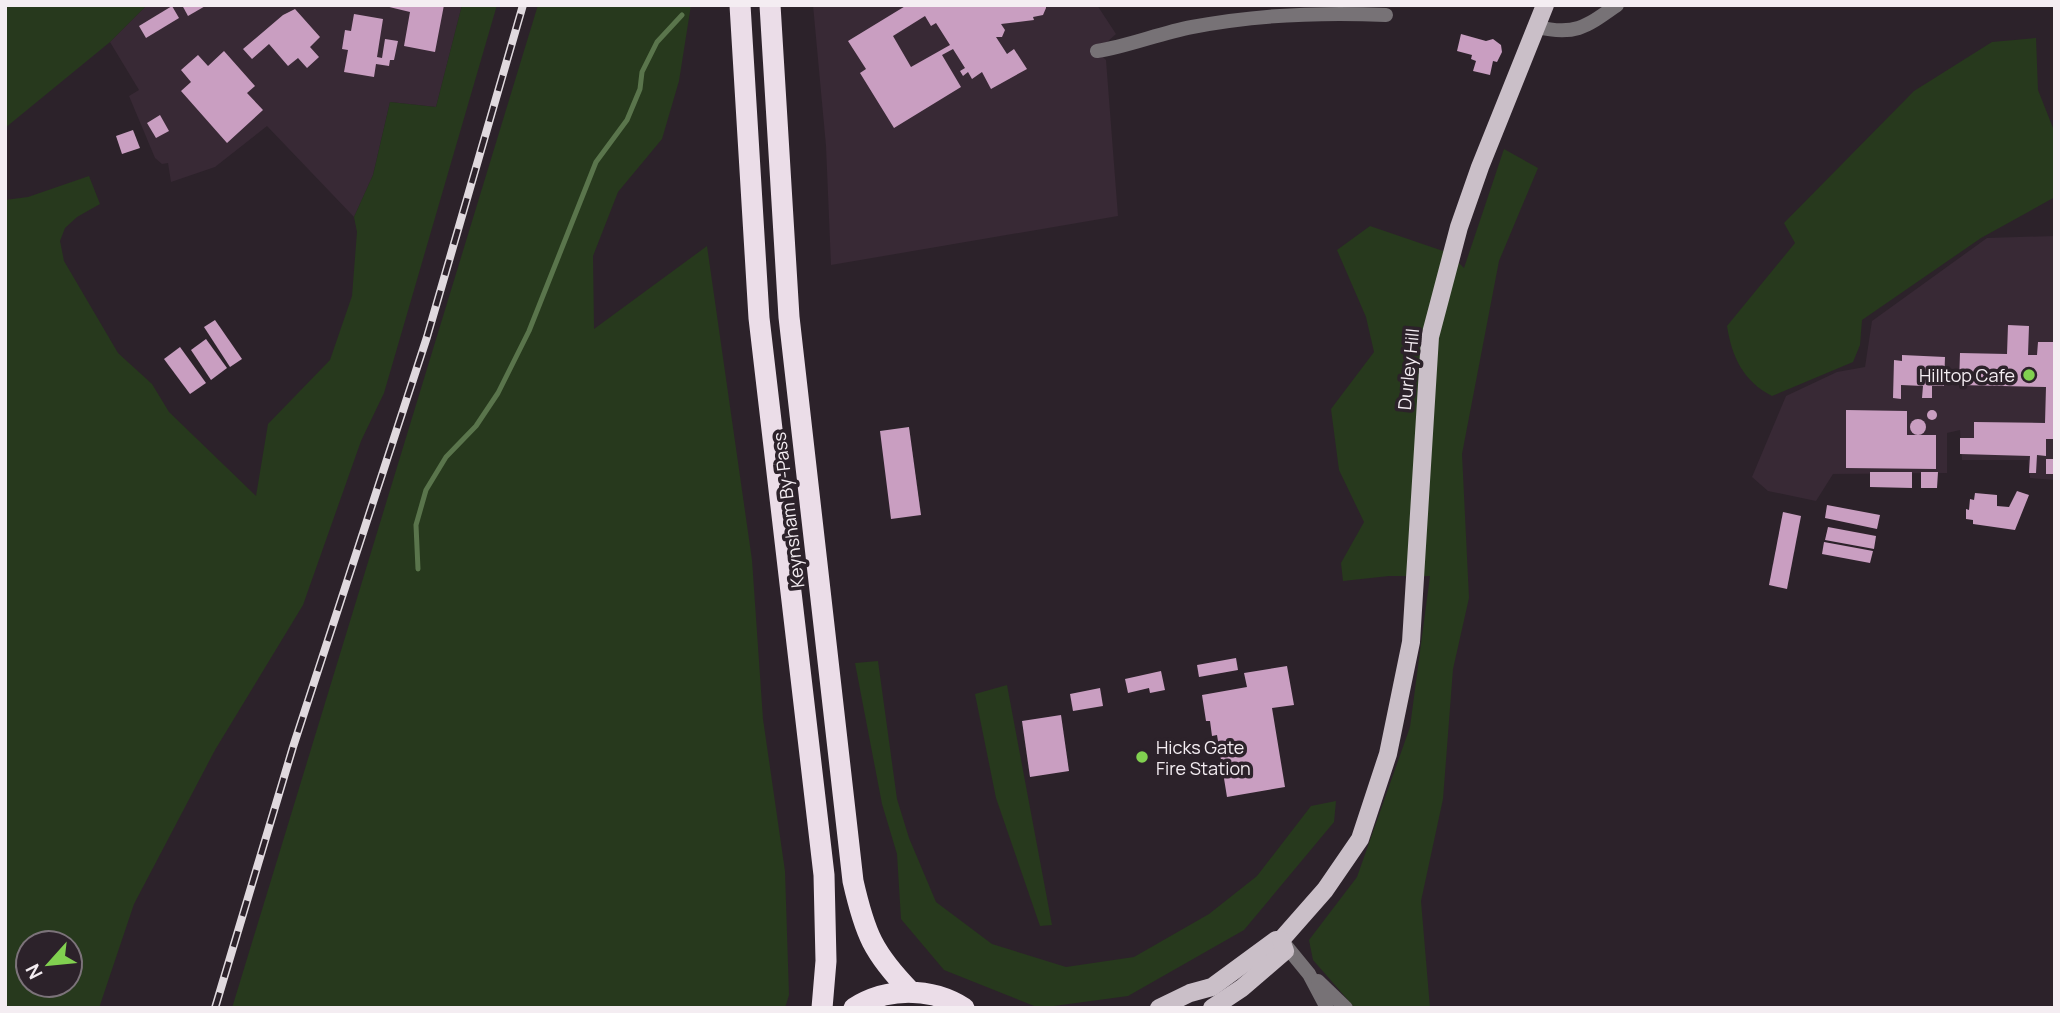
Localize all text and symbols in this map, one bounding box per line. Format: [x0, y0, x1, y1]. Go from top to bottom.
street label: Durley Hill [1392, 327, 1424, 411]
place label: Hilltop Cafe [1919, 363, 2015, 387]
marker: Hilltop Cafe [2021, 367, 2037, 383]
street label: Keynsham By-Pass [767, 431, 809, 589]
place label: Hicks Gate Fire Station [1156, 735, 1251, 780]
marker: Hicks Gate Fire Station [1134, 749, 1150, 765]
north arrow [14, 929, 84, 999]
text: N [19, 960, 49, 984]

